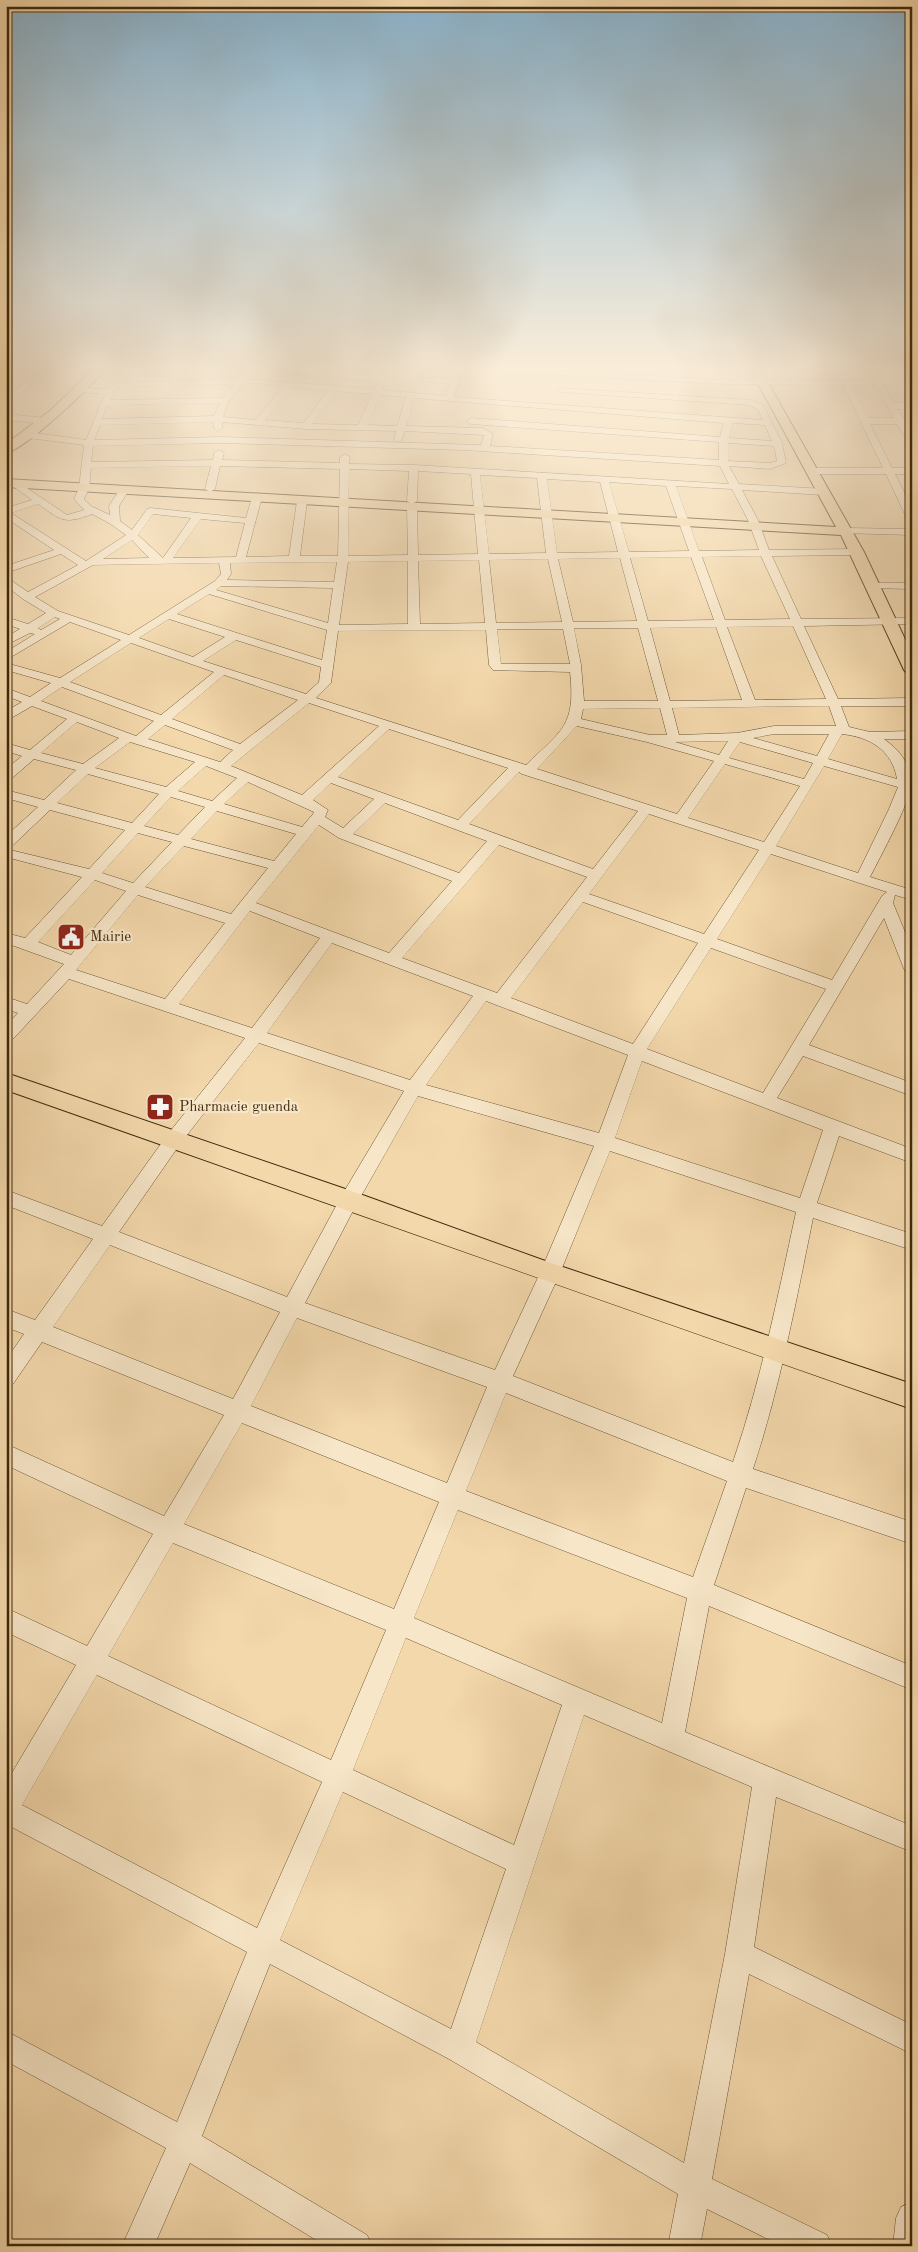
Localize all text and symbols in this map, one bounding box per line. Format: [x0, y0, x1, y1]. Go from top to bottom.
public building icon: Mairie [56, 922, 86, 952]
place label: Mairie [90, 930, 131, 945]
pharmacy icon: Pharmacie guenda [145, 1092, 175, 1122]
place label: Pharmacie guenda [179, 1100, 299, 1115]

